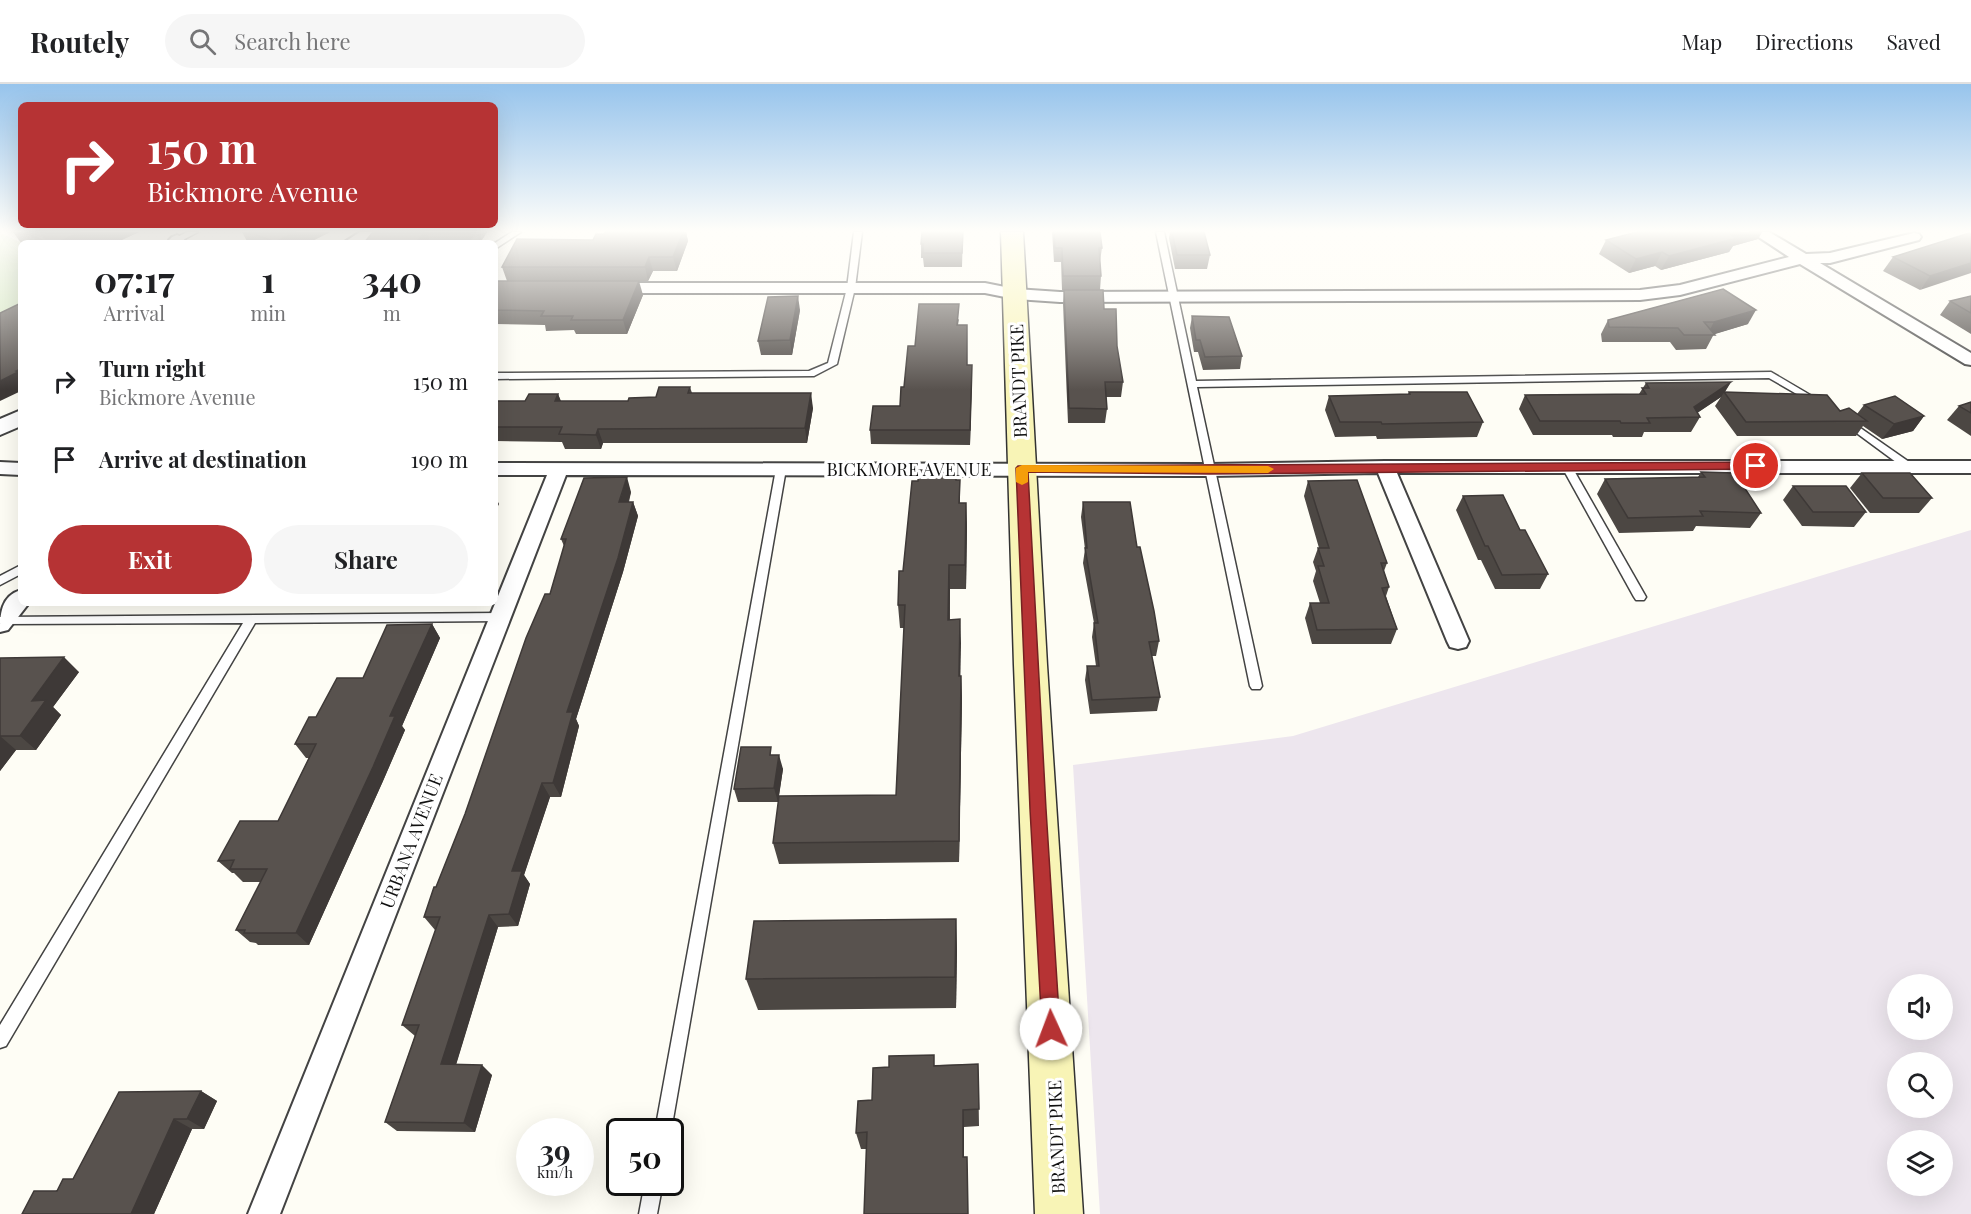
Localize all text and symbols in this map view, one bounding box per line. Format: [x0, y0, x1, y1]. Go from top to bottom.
search box [165, 14, 585, 68]
text: Routely [30, 23, 129, 60]
icon: search [186, 25, 219, 58]
text: Search here [234, 26, 351, 56]
text: Map [1681, 27, 1722, 55]
text: Directions [1755, 27, 1853, 55]
text: Saved [1886, 27, 1941, 55]
text: 150 m [147, 119, 257, 175]
icon: right [48, 126, 126, 204]
text: Bickmore Avenue [147, 173, 358, 209]
text: 07:17 [94, 254, 174, 302]
text: 1 [261, 254, 275, 302]
text: 340 [362, 254, 422, 302]
text: Arrival [103, 299, 165, 326]
text: min [250, 299, 286, 326]
text: m [383, 299, 401, 326]
street label: BRANDT PIKE [1004, 324, 1032, 438]
text: Turn right [99, 353, 205, 383]
icon: right [48, 365, 81, 398]
text: 150 m [413, 366, 468, 396]
text: Bickmore Avenue [99, 383, 256, 410]
pin [1730, 440, 1781, 491]
icon: arrive [48, 443, 81, 476]
text: Arrive at destination [99, 444, 307, 474]
text: 190 m [410, 444, 468, 474]
icon: arrive [1739, 449, 1772, 482]
street label: BICKMORE AVENUE [826, 457, 992, 481]
button: Exit [48, 525, 252, 594]
button: Share [264, 525, 468, 594]
street label: URBANA AVENUE [374, 770, 448, 912]
map controls [1887, 974, 1953, 1196]
button: sound [1887, 974, 1953, 1040]
position arrow [1019, 997, 1083, 1061]
button: search [1887, 1052, 1953, 1118]
street label: BRANDT PIKE [1042, 1080, 1070, 1194]
speed limit sign: 50 [606, 1118, 684, 1196]
text: 39 [539, 1130, 571, 1170]
button: layers [1887, 1130, 1953, 1196]
text: km/h [537, 1162, 573, 1182]

